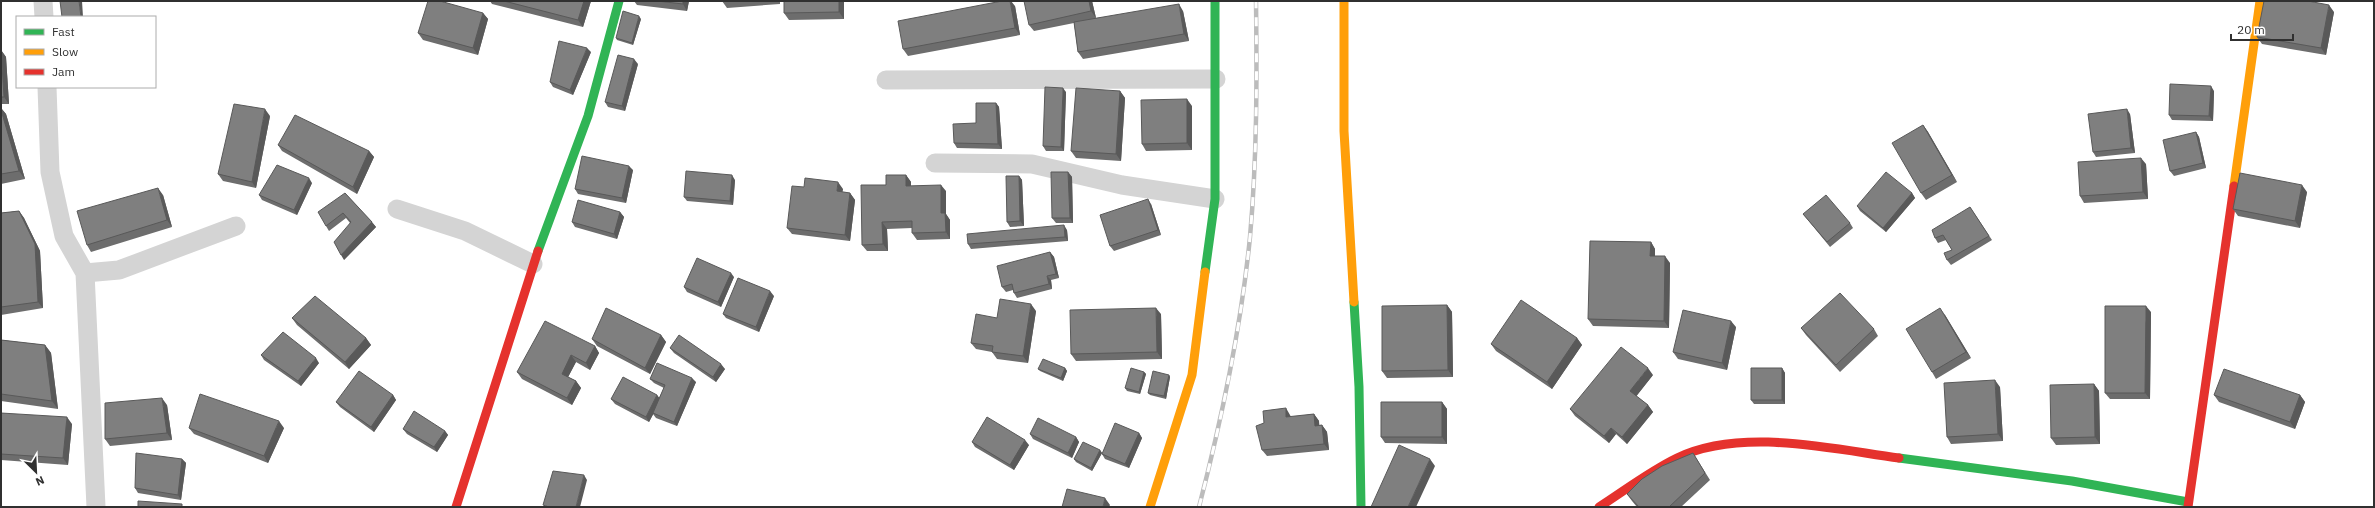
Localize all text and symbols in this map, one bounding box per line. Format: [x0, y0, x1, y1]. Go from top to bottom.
legend [16, 16, 156, 88]
scale bar [2231, 16, 2293, 42]
text: 20 m [2237, 22, 2265, 37]
text: Fast [52, 24, 75, 39]
text: Slow [52, 44, 78, 59]
text: Jam [52, 64, 75, 79]
north arrow [16, 452, 56, 492]
text: N [34, 473, 47, 489]

